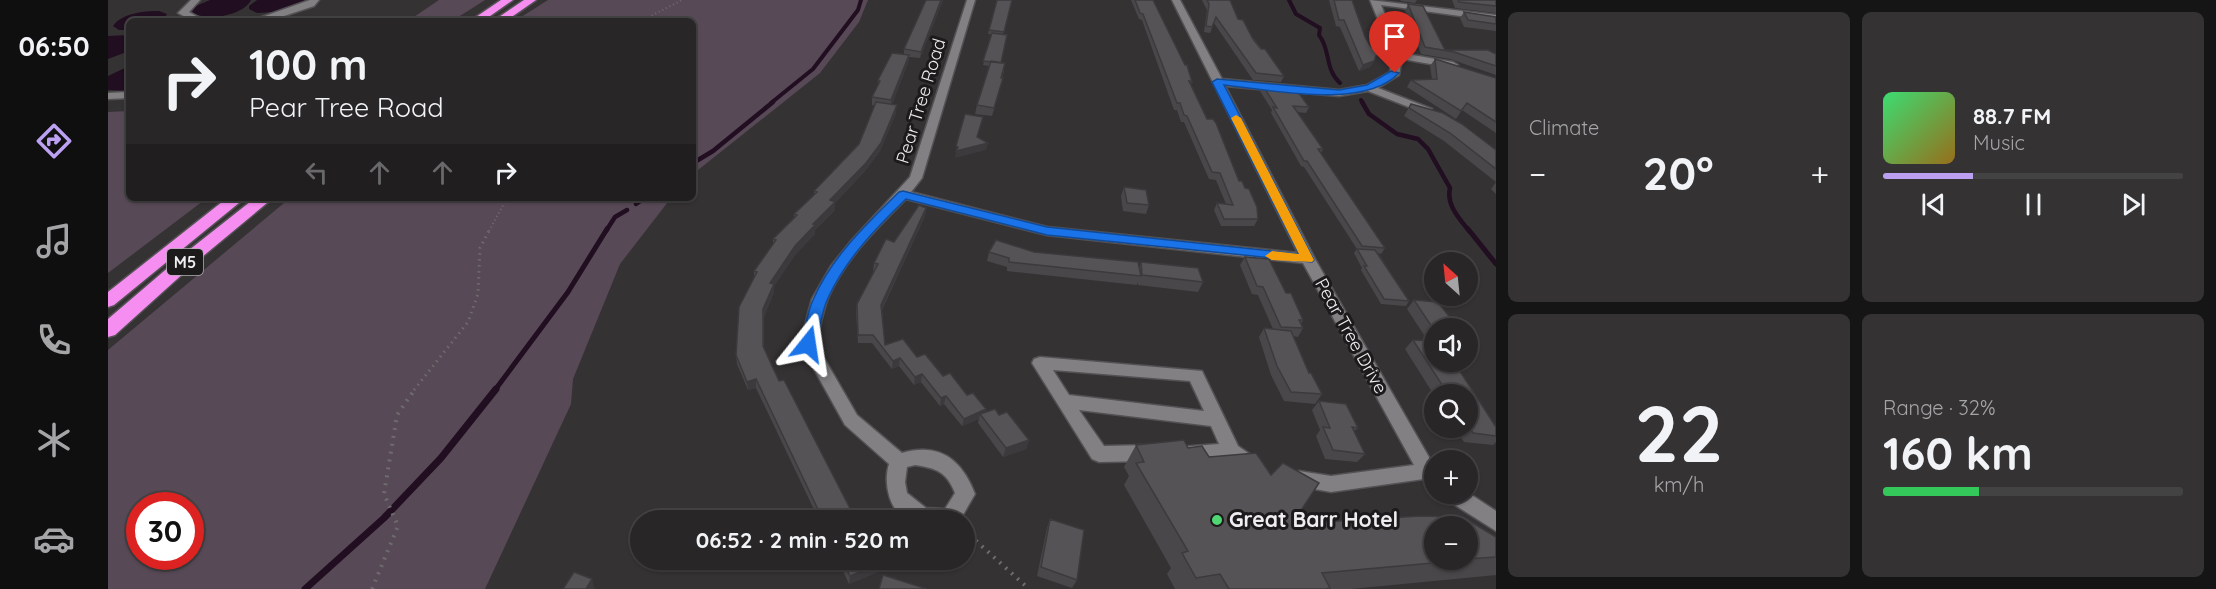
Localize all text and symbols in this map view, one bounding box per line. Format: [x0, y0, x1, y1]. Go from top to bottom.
pin [1369, 11, 1420, 73]
icon: arrive [1378, 20, 1411, 53]
text: 06:50 [18, 29, 90, 63]
street label: Pear Tree Road [891, 35, 950, 166]
text: 100 m [249, 38, 367, 91]
icon: right [150, 42, 228, 120]
text: Pear Tree Road [249, 90, 444, 124]
text: 88.7 FM [1973, 102, 2051, 130]
text: Climate [1529, 115, 1599, 140]
icon: directions [33, 120, 75, 162]
text: Music [1973, 130, 2025, 155]
text: 20° [1643, 145, 1714, 201]
text: − [1529, 153, 1546, 194]
text: + [1810, 153, 1829, 194]
icon: left [300, 156, 333, 189]
icon: ahead [363, 156, 396, 189]
icon: ahead [426, 156, 459, 189]
icon: right [489, 156, 522, 189]
icon: previous [1917, 188, 1950, 221]
icon: pause [2017, 188, 2050, 221]
icon: next [2117, 188, 2150, 221]
icon: music [33, 220, 75, 262]
road number: M5 [167, 249, 203, 275]
north arrow [1424, 252, 1478, 306]
map controls [1424, 252, 1478, 570]
street label: Pear Tree Drive [1310, 274, 1393, 398]
position arrow [776, 312, 840, 376]
button: sound [1424, 318, 1478, 372]
icon: phone [33, 319, 75, 361]
button: search [1424, 384, 1478, 438]
text: 22 [1635, 384, 1723, 482]
text: Range · 32% [1883, 395, 1995, 420]
icon: climate [33, 419, 75, 461]
text: 160 km [1883, 425, 2033, 481]
button: + [1424, 450, 1478, 504]
text: km/h [1654, 472, 1704, 497]
speed limit sign: 30 [126, 492, 204, 570]
place label: Great Barr Hotel [1229, 506, 1398, 532]
marker: Great Barr Hotel [1210, 513, 1224, 527]
button: − [1424, 516, 1478, 570]
icon: car [33, 518, 75, 560]
text: 06:52 · 2 min · 520 m [696, 526, 909, 554]

